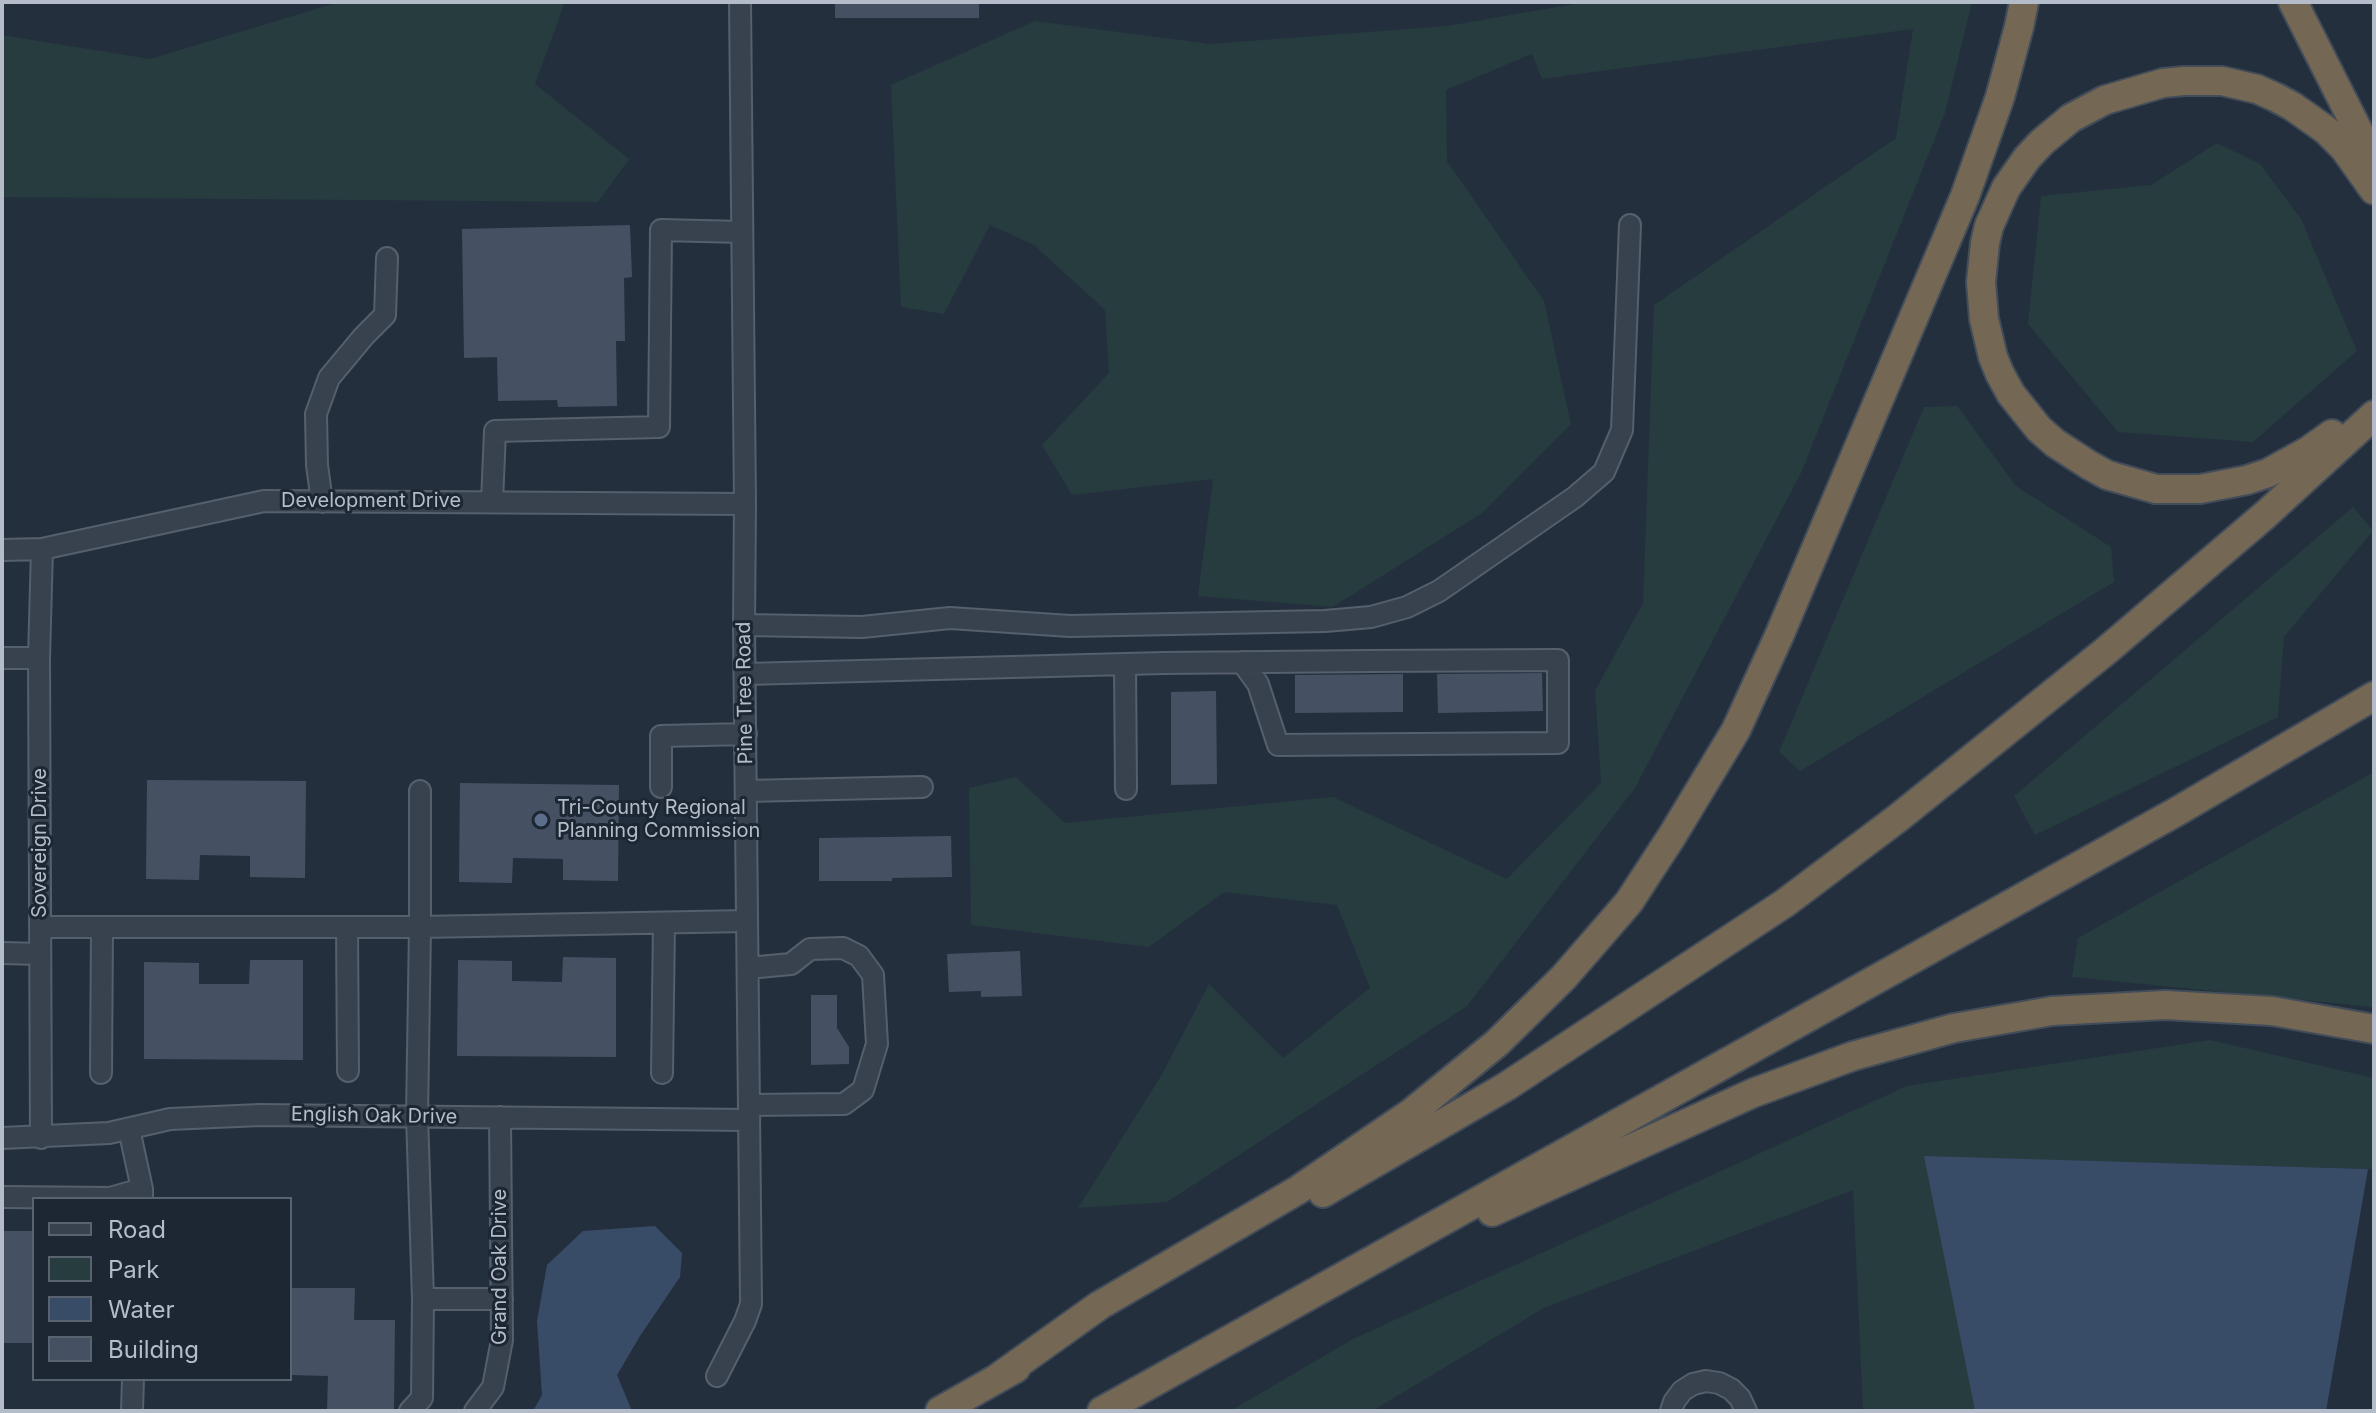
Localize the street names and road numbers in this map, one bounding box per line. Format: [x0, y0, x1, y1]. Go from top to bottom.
street label: Development Drive [281, 489, 461, 513]
street label: Pine Tree Road [732, 621, 758, 765]
street label: Sovereign Drive [28, 768, 52, 918]
street label: English Oak Drive [291, 1103, 457, 1129]
street label: Grand Oak Drive [488, 1189, 512, 1345]

